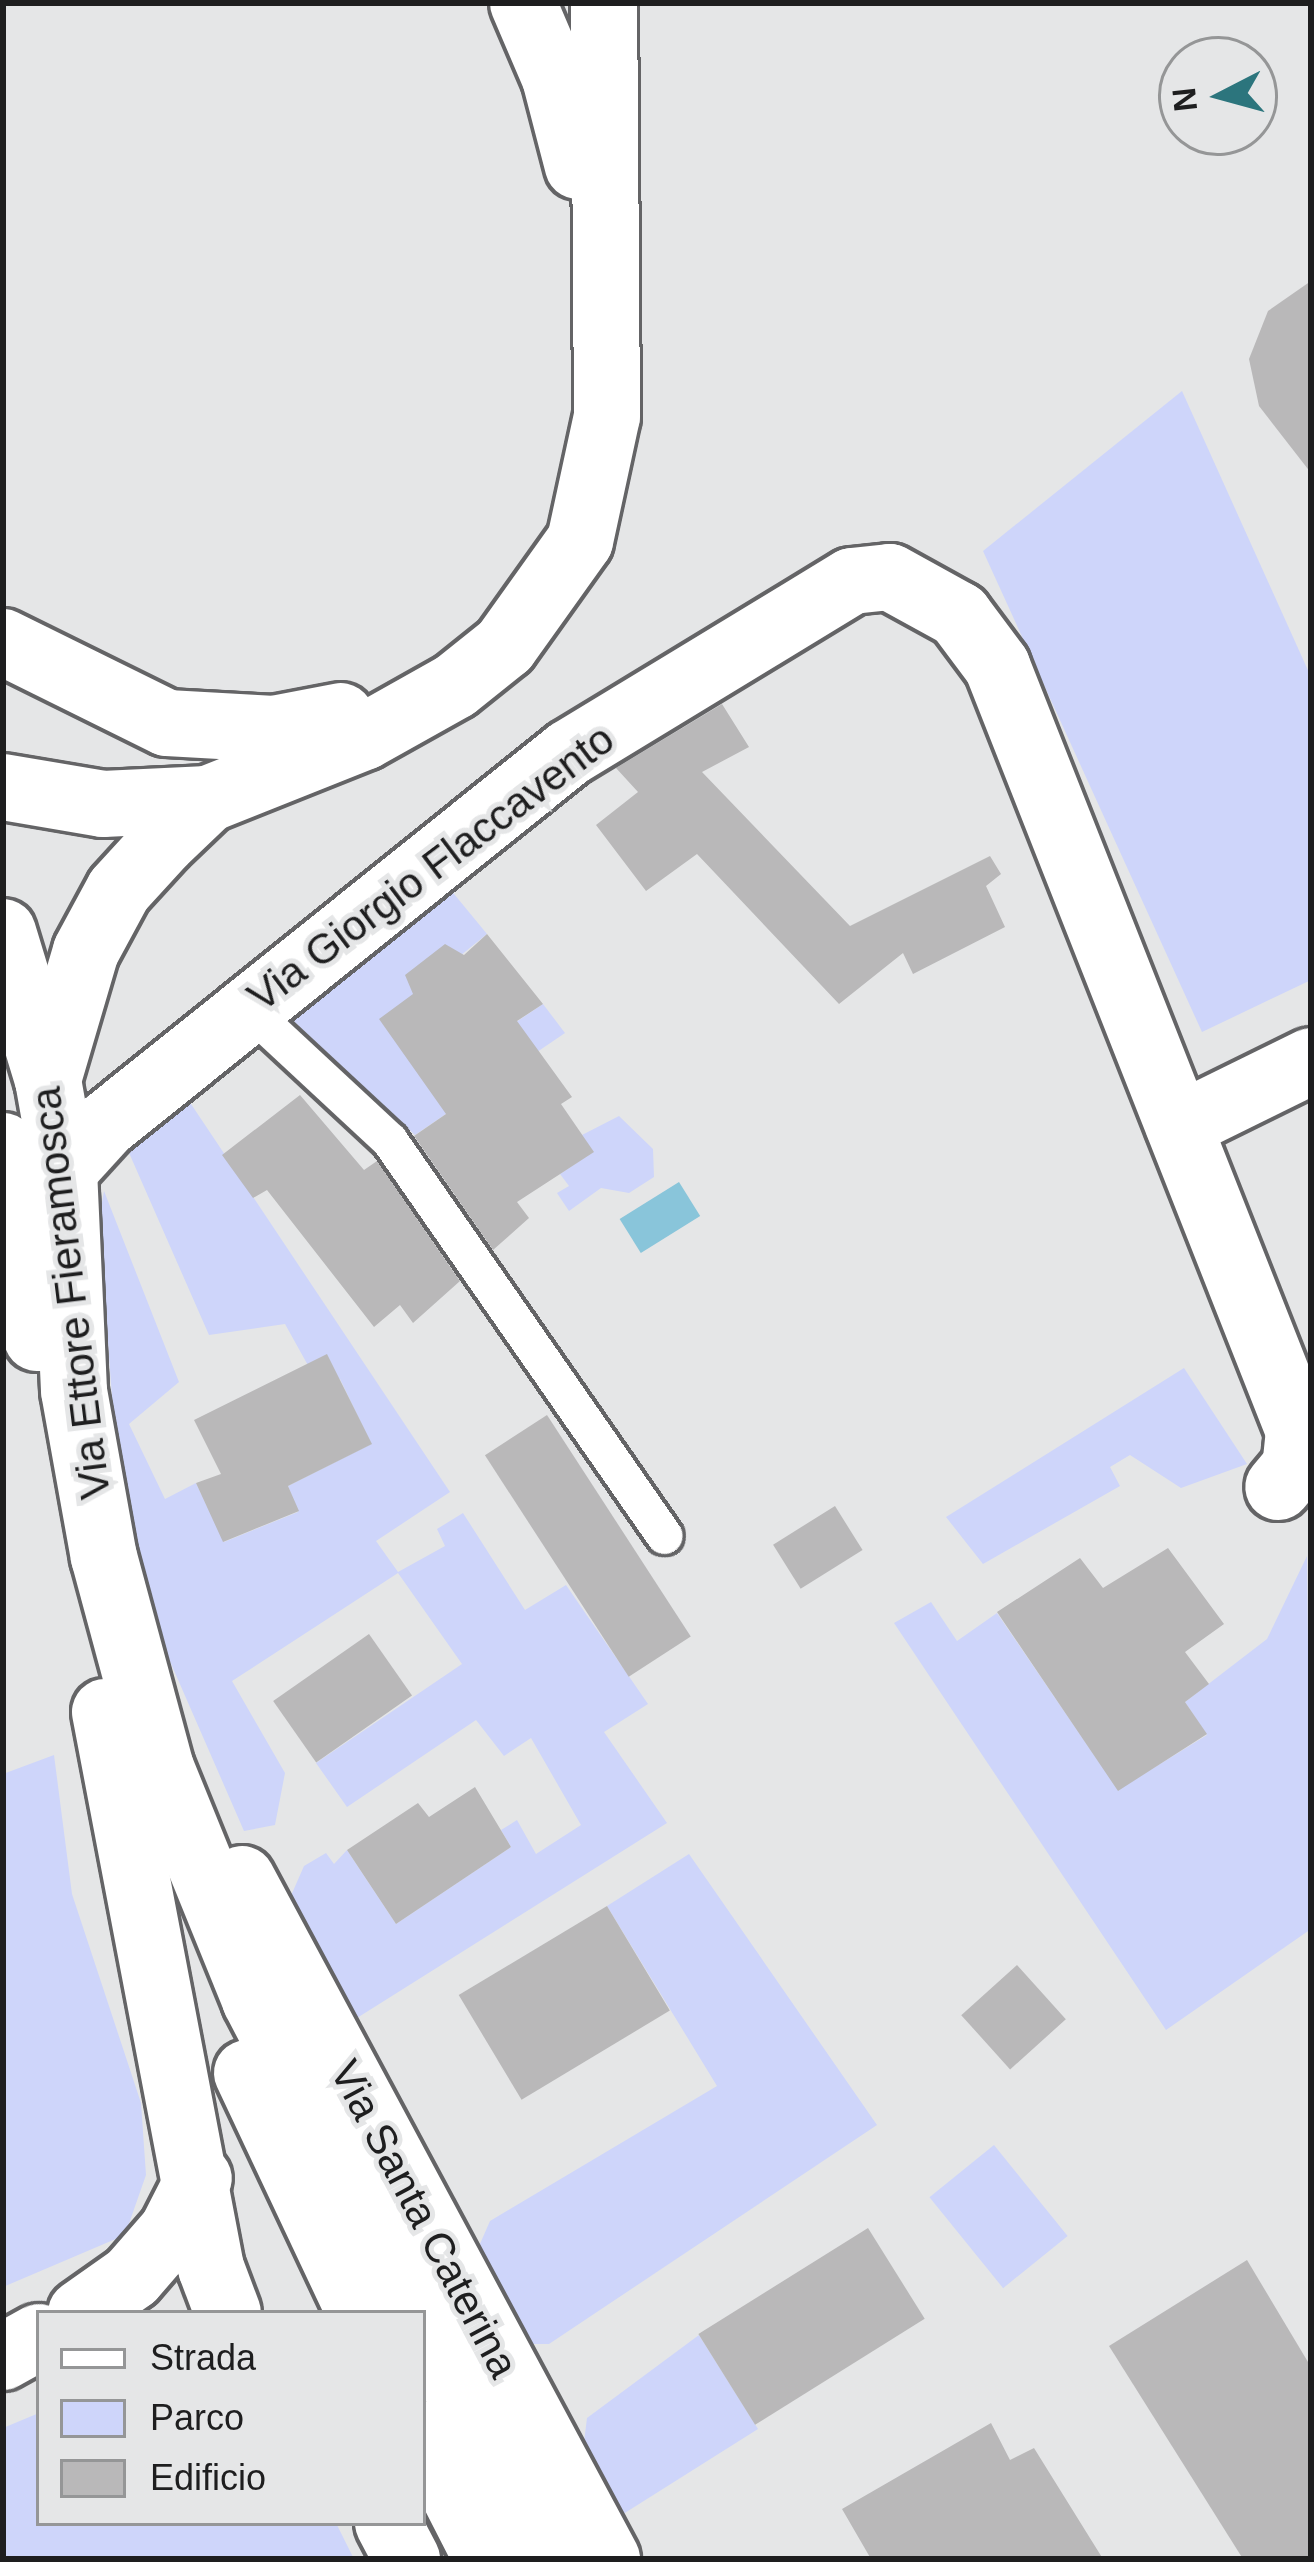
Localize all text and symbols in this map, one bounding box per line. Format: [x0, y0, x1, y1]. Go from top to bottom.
north arrow [1158, 36, 1278, 156]
text: N [1165, 86, 1204, 113]
street label: Via Giorgio Flaccavento [238, 714, 624, 1022]
street label: Via Ettore Fieramosca [21, 1084, 121, 1502]
street label: Via Santa Caterina [319, 2052, 529, 2386]
legend [36, 2310, 426, 2526]
text: Strada [150, 2337, 256, 2378]
text: Parco [150, 2397, 244, 2438]
text: Edificio [150, 2457, 266, 2498]

